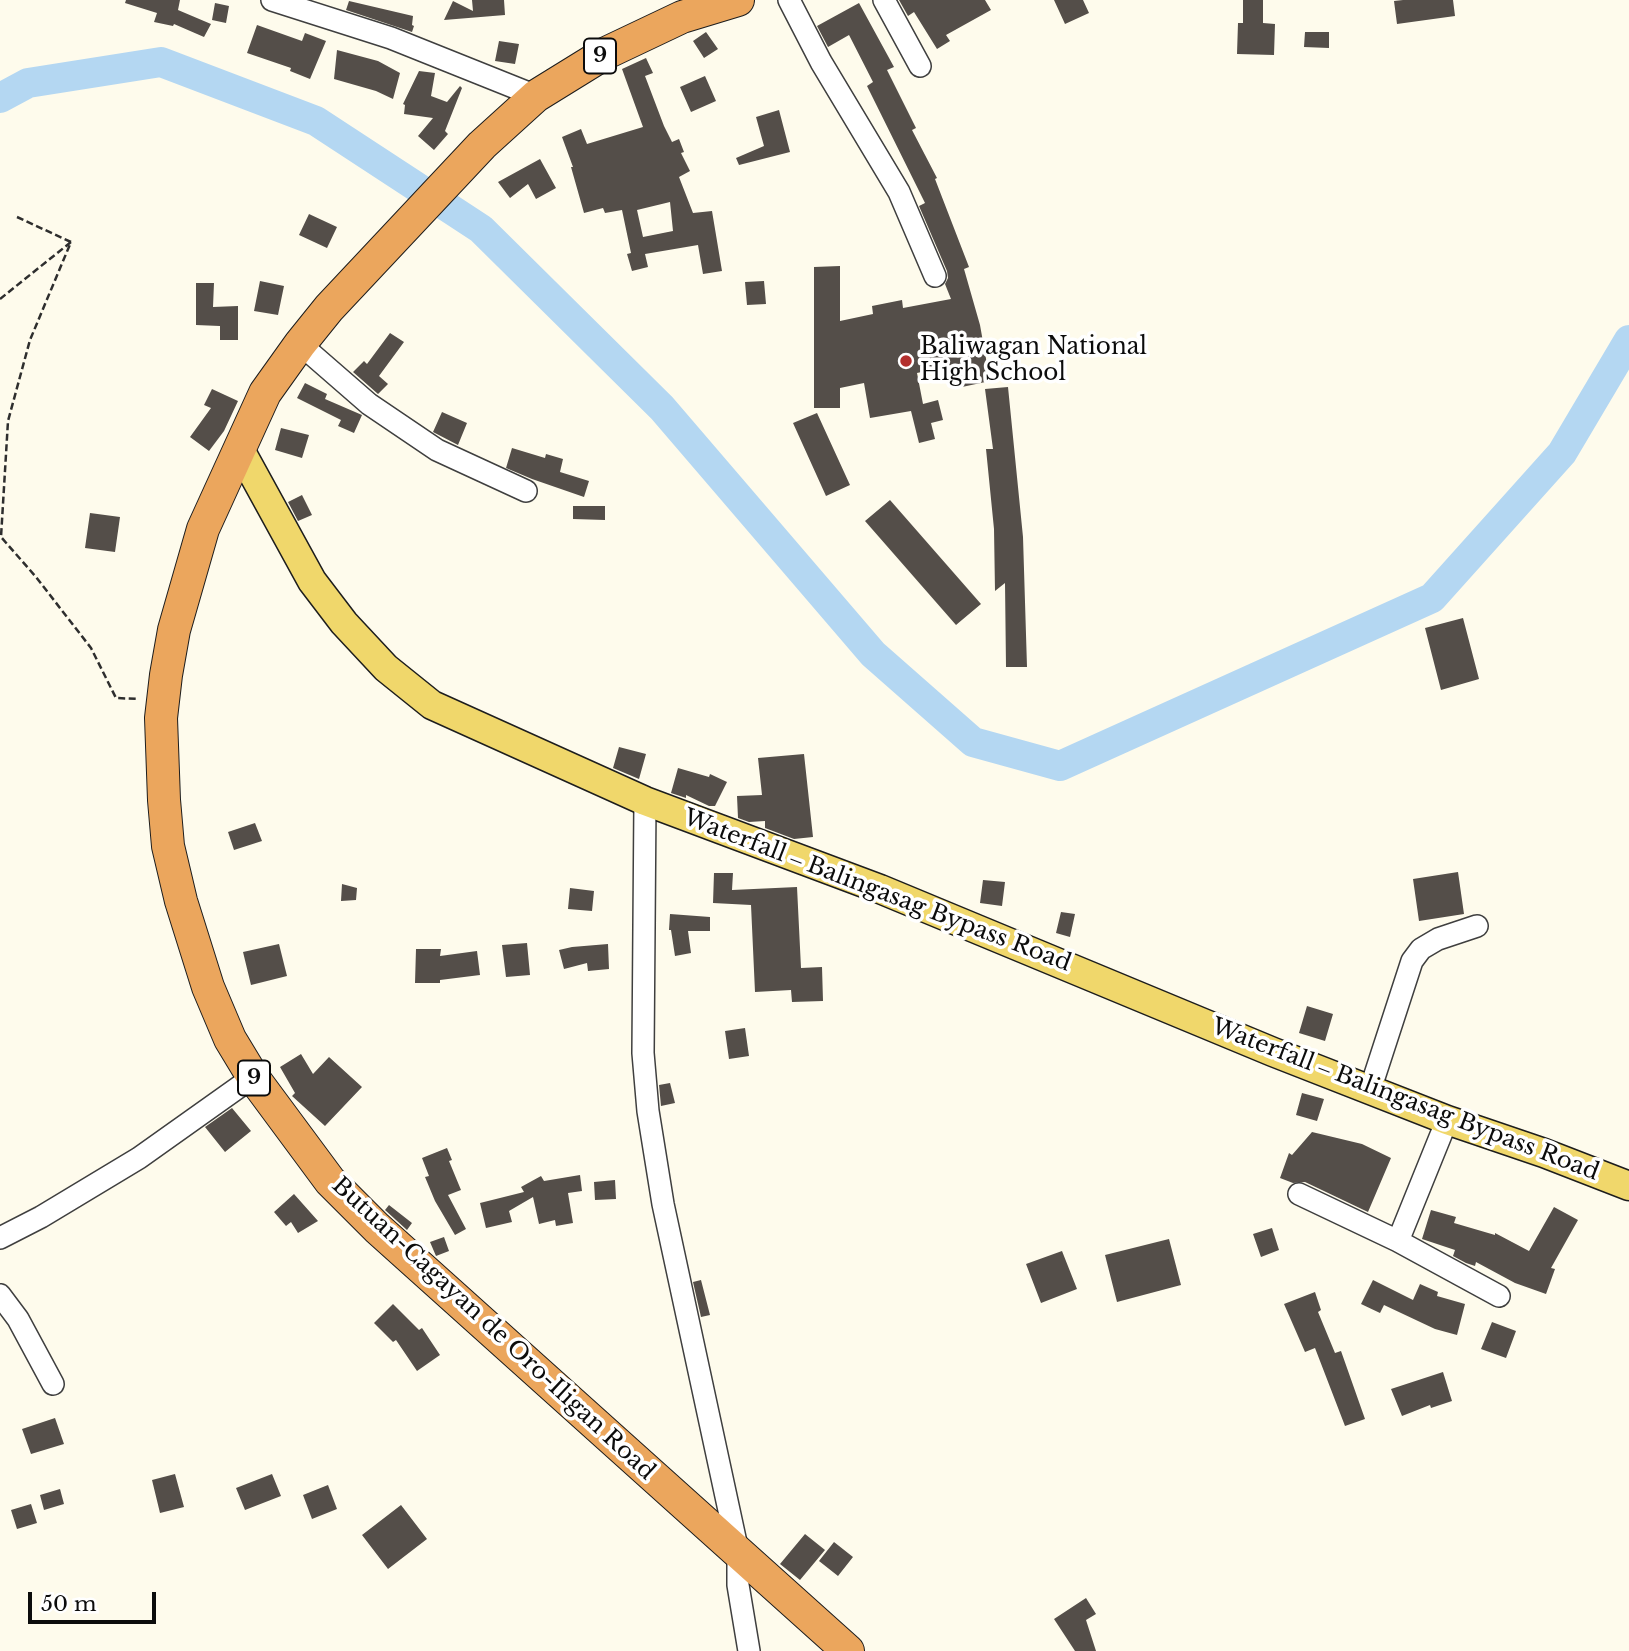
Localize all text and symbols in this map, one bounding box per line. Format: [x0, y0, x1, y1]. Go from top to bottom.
road number: 9 [584, 38, 616, 74]
place label: Baliwagan National High School [920, 334, 1147, 388]
marker: Baliwagan National High School [898, 353, 914, 369]
street label: Waterfall ‒ Balingasag Bypass Road [679, 804, 1075, 978]
street label: Waterfall ‒ Balingasag Bypass Road [1207, 1013, 1603, 1187]
road number: 9 [238, 1060, 270, 1096]
street label: Butuan-Cagayan de Oro-Iligan Road [326, 1172, 660, 1486]
scale bar [32, 1578, 159, 1622]
text: 50 m [41, 1591, 96, 1617]

